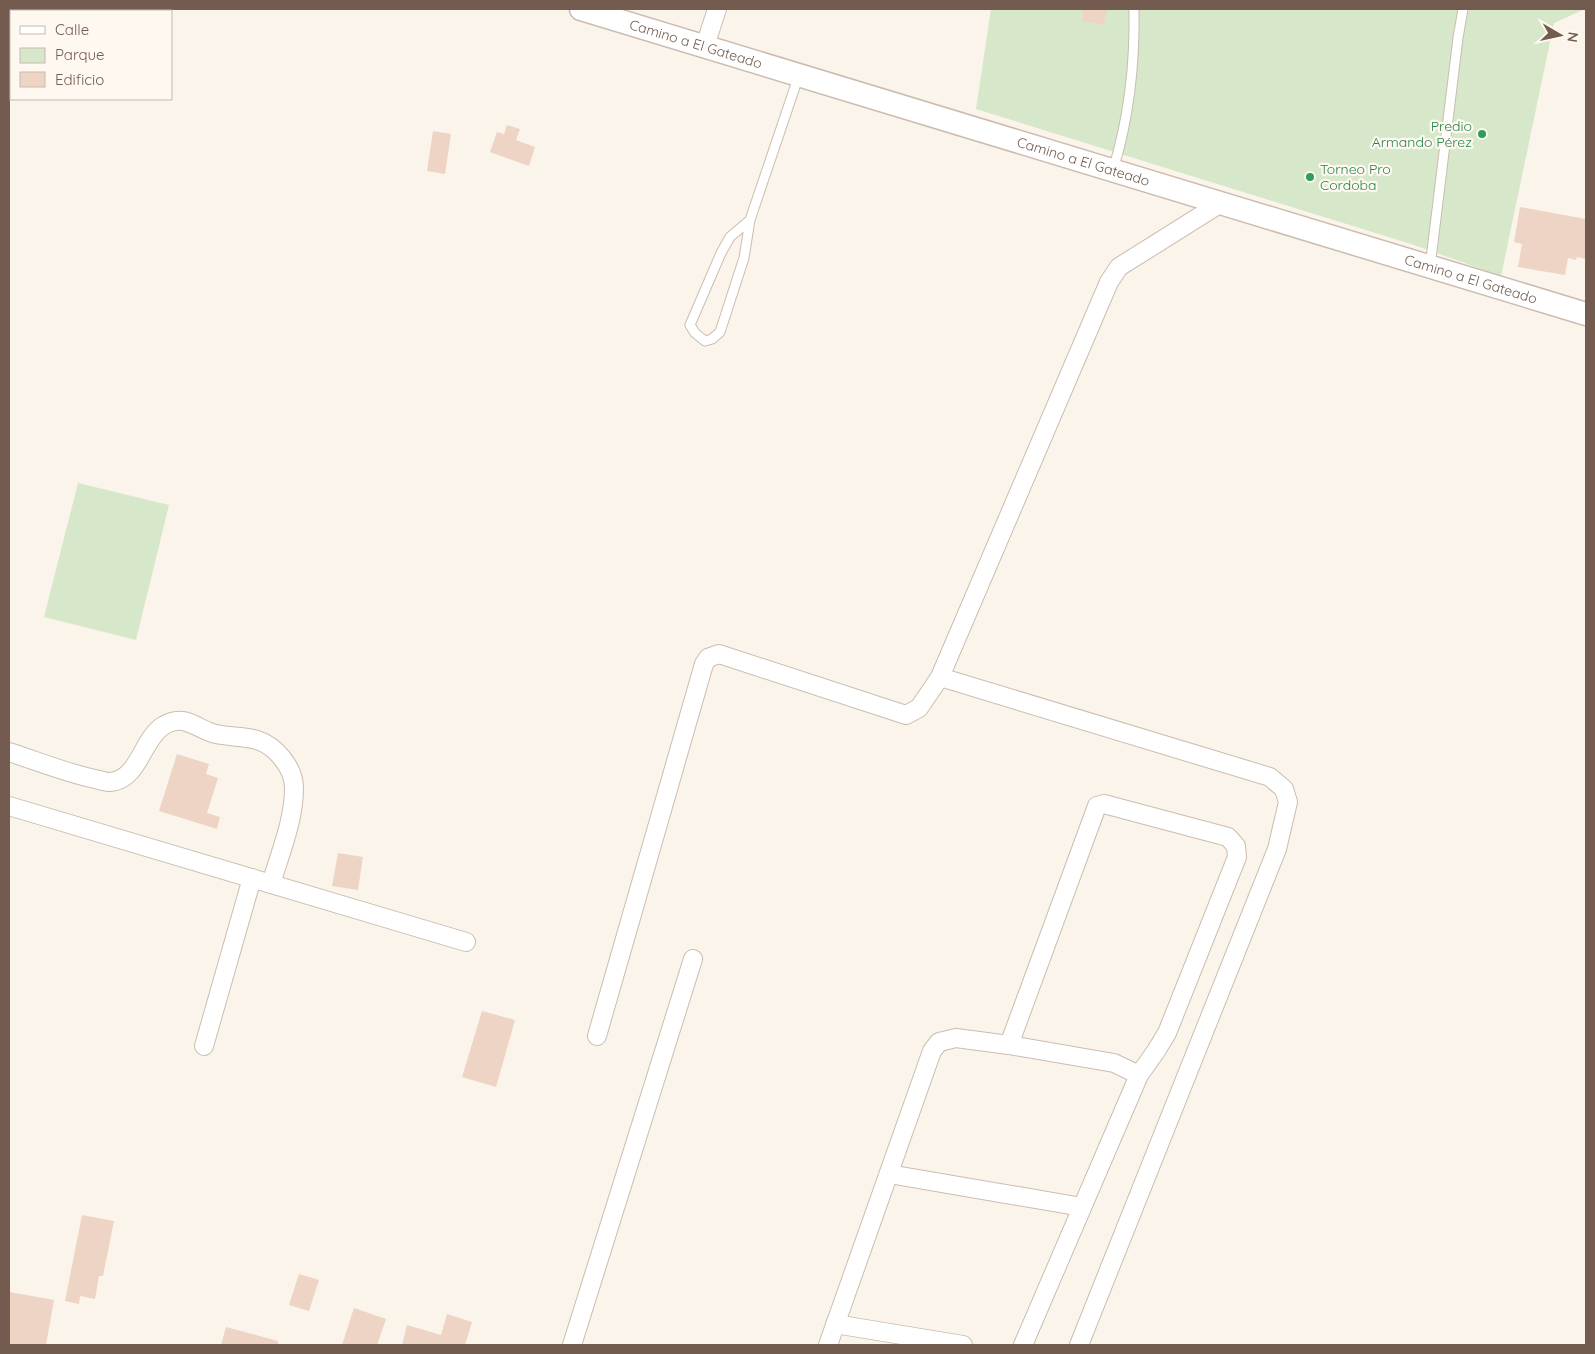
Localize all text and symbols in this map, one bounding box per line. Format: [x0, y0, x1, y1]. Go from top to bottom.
legend [10, 10, 172, 100]
north arrow [1535, 10, 1585, 60]
street label: Camino a El Gateado [627, 15, 764, 72]
text: Calle [55, 20, 89, 39]
text: N [1563, 31, 1583, 44]
text: Parque [55, 45, 105, 64]
text: Edificio [55, 70, 104, 89]
place label: Predio Armando Pérez [1372, 117, 1472, 151]
marker: Predio Armando Pérez [1476, 128, 1488, 140]
street label: Camino a El Gateado [1015, 133, 1152, 190]
place label: Torneo Pro Cordoba [1320, 160, 1391, 194]
marker: Torneo Pro Cordoba [1304, 171, 1316, 183]
street label: Camino a El Gateado [1402, 250, 1539, 308]

